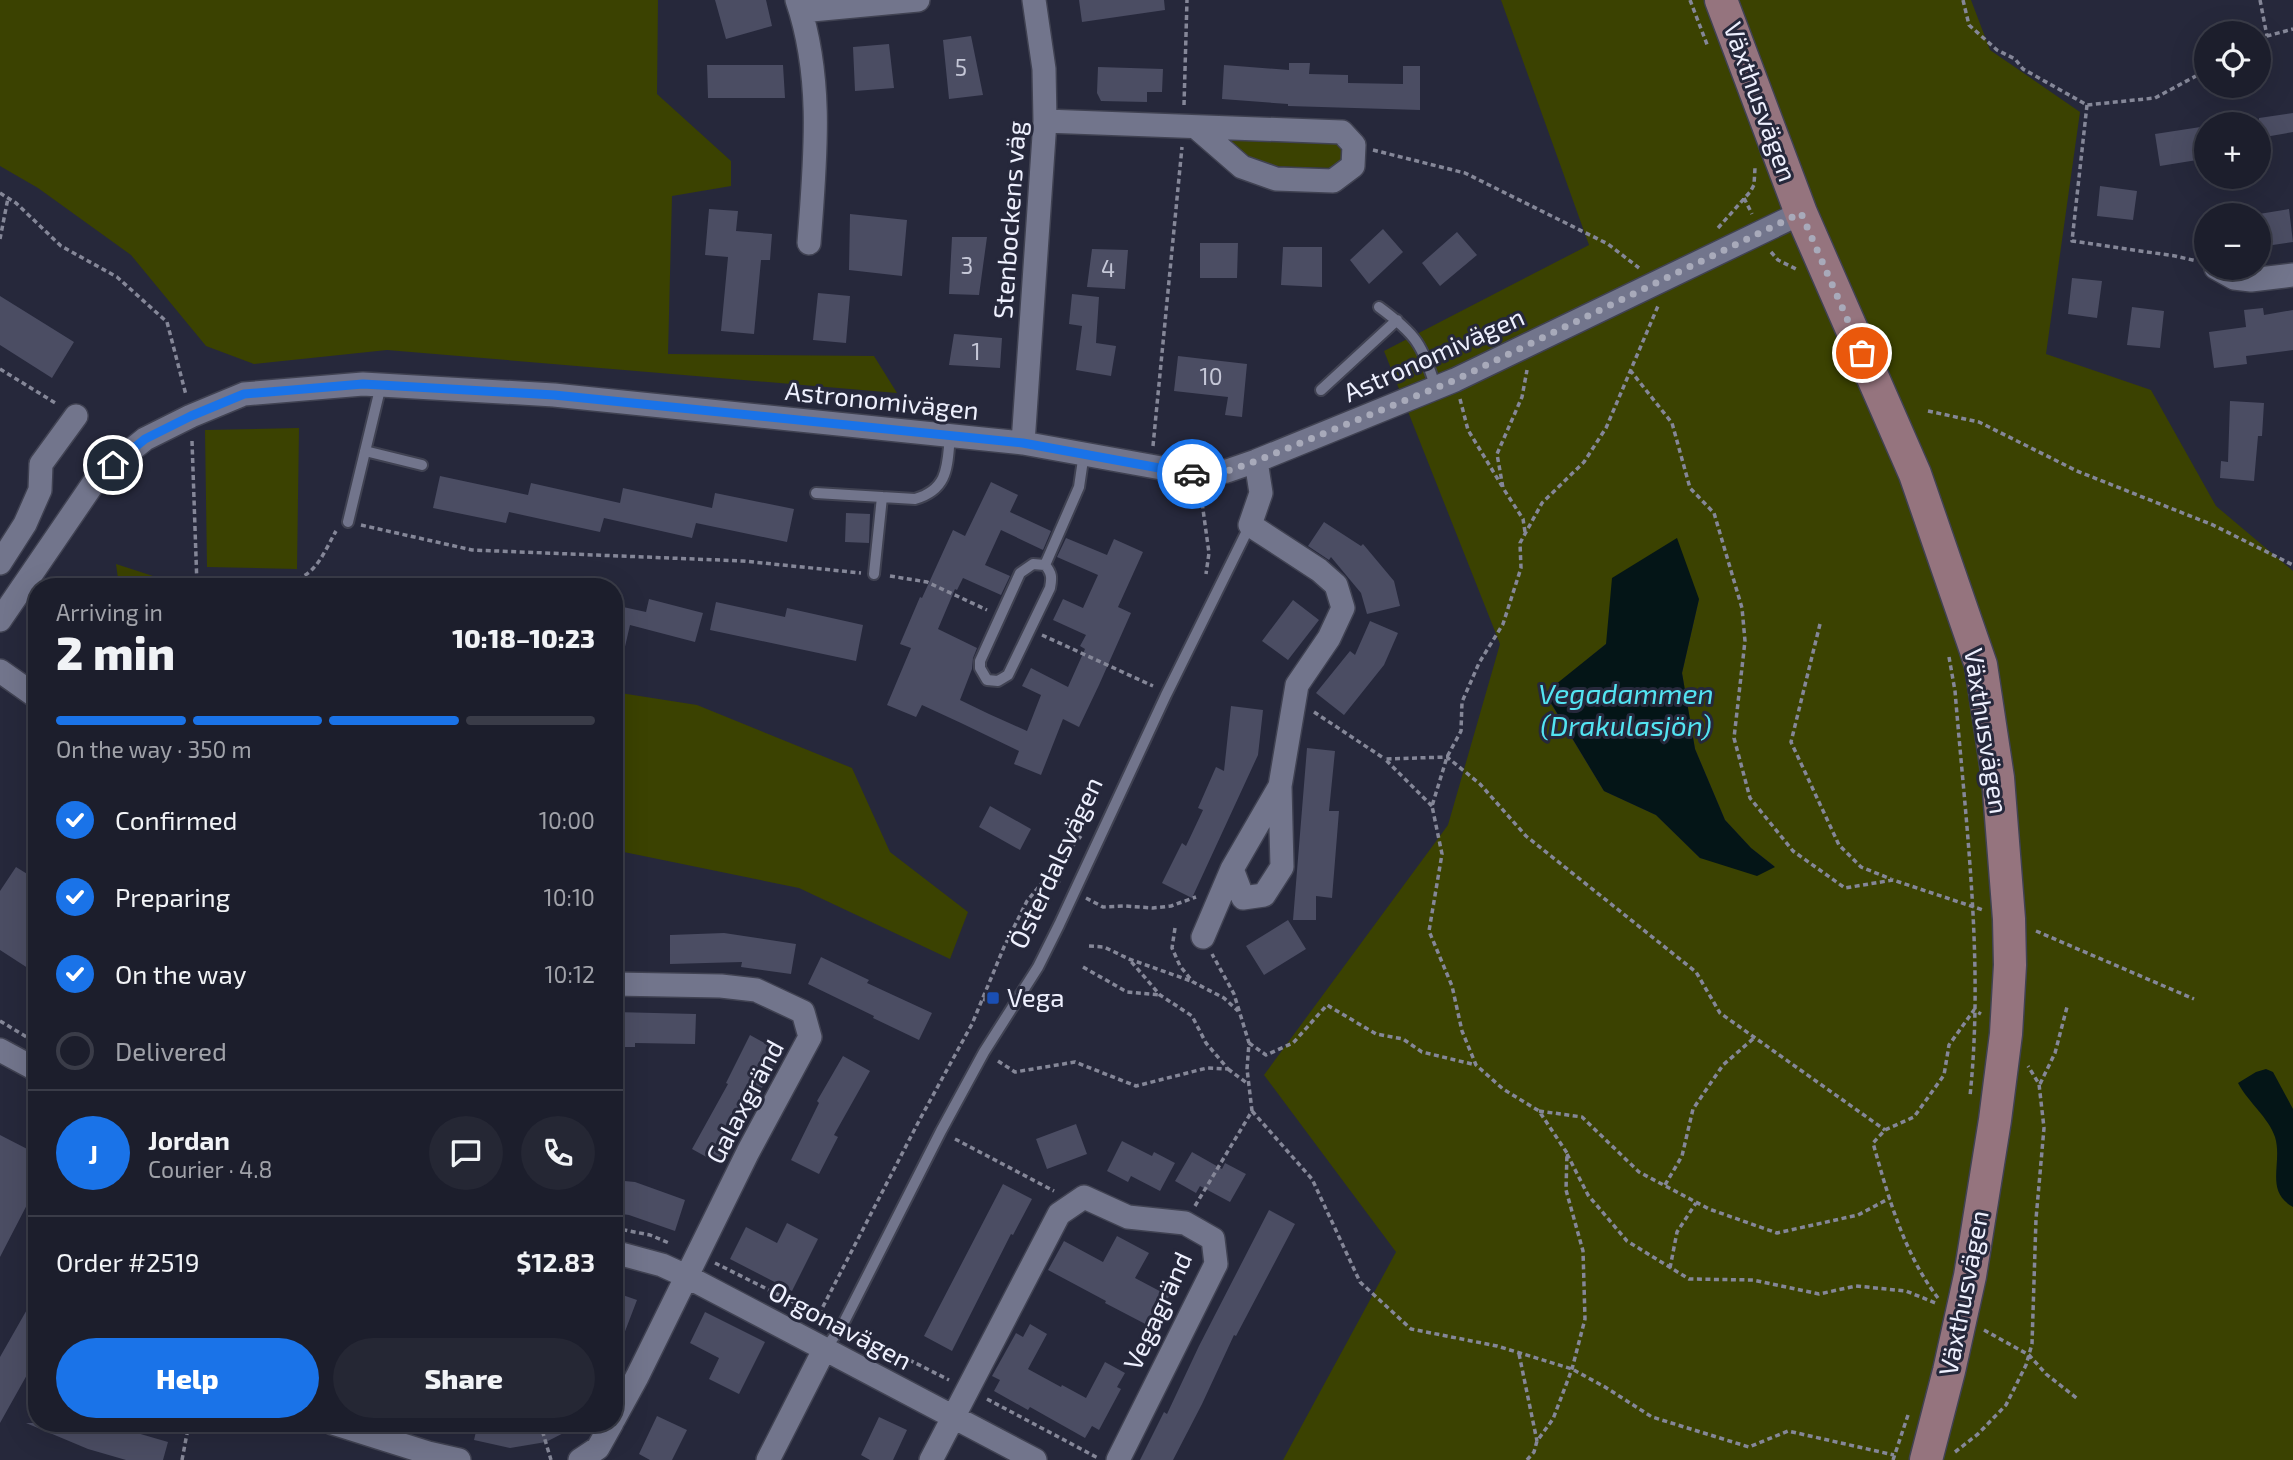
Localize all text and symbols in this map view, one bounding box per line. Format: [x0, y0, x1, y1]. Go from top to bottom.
street label: Växthusvägen [1718, 18, 1805, 185]
map controls [2194, 21, 2271, 280]
button: locate [2194, 21, 2271, 98]
house number: 5 [955, 53, 967, 81]
button: + [2194, 112, 2271, 189]
street label: Stenbockens väg [986, 120, 1031, 320]
button: − [2194, 203, 2271, 280]
house number: 3 [961, 251, 973, 279]
house number: 4 [1101, 254, 1115, 282]
street label: Astronomivägen [1338, 300, 1529, 407]
pin [1832, 323, 1892, 383]
icon: bag [1843, 334, 1881, 372]
house number: 1 [971, 337, 981, 365]
house number: 10 [1199, 362, 1223, 390]
street label: Astronomivägen [784, 374, 981, 425]
pin [83, 435, 143, 495]
courier [1157, 439, 1227, 509]
icon: home [94, 446, 132, 484]
icon: car [1173, 455, 1211, 493]
text: Arriving in [56, 598, 163, 626]
text: 10:18–10:23 [452, 622, 595, 653]
text: 2 min [56, 624, 175, 679]
street label: Växthusvägen [1959, 646, 2016, 816]
water label: Vegadammen (Drakulasjön) [1538, 676, 1714, 742]
text: On the way · 350 m [56, 735, 252, 763]
street label: Österdalsvägen [1001, 772, 1108, 953]
icon: check [56, 801, 94, 839]
text: Confirmed [115, 804, 238, 835]
text: 10:00 [539, 806, 595, 834]
icon: check [56, 878, 94, 916]
text: Preparing [115, 881, 230, 912]
text: 10:10 [544, 883, 595, 911]
icon: check [56, 955, 94, 993]
text: On the way [115, 958, 246, 989]
text: 10:12 [544, 960, 595, 988]
place label: Vega [1007, 981, 1064, 1012]
marker: Vega [985, 990, 1001, 1006]
street label: Galaxgränd [698, 1034, 789, 1168]
text: Delivered [115, 1035, 227, 1066]
button: chat [429, 1116, 503, 1190]
button: phone [521, 1116, 595, 1190]
text: Jordan [148, 1124, 230, 1155]
text: J [88, 1138, 98, 1169]
text: Courier · 4.8 [148, 1155, 272, 1183]
street label: Växthusvägen [1931, 1208, 1994, 1378]
text: Order #2519 [56, 1246, 200, 1277]
text: $12.83 [516, 1246, 595, 1277]
street label: Vegagränd [1116, 1246, 1197, 1374]
street label: Orgonavägen [764, 1274, 918, 1375]
button: Help [56, 1338, 319, 1418]
button: Share [333, 1338, 595, 1418]

